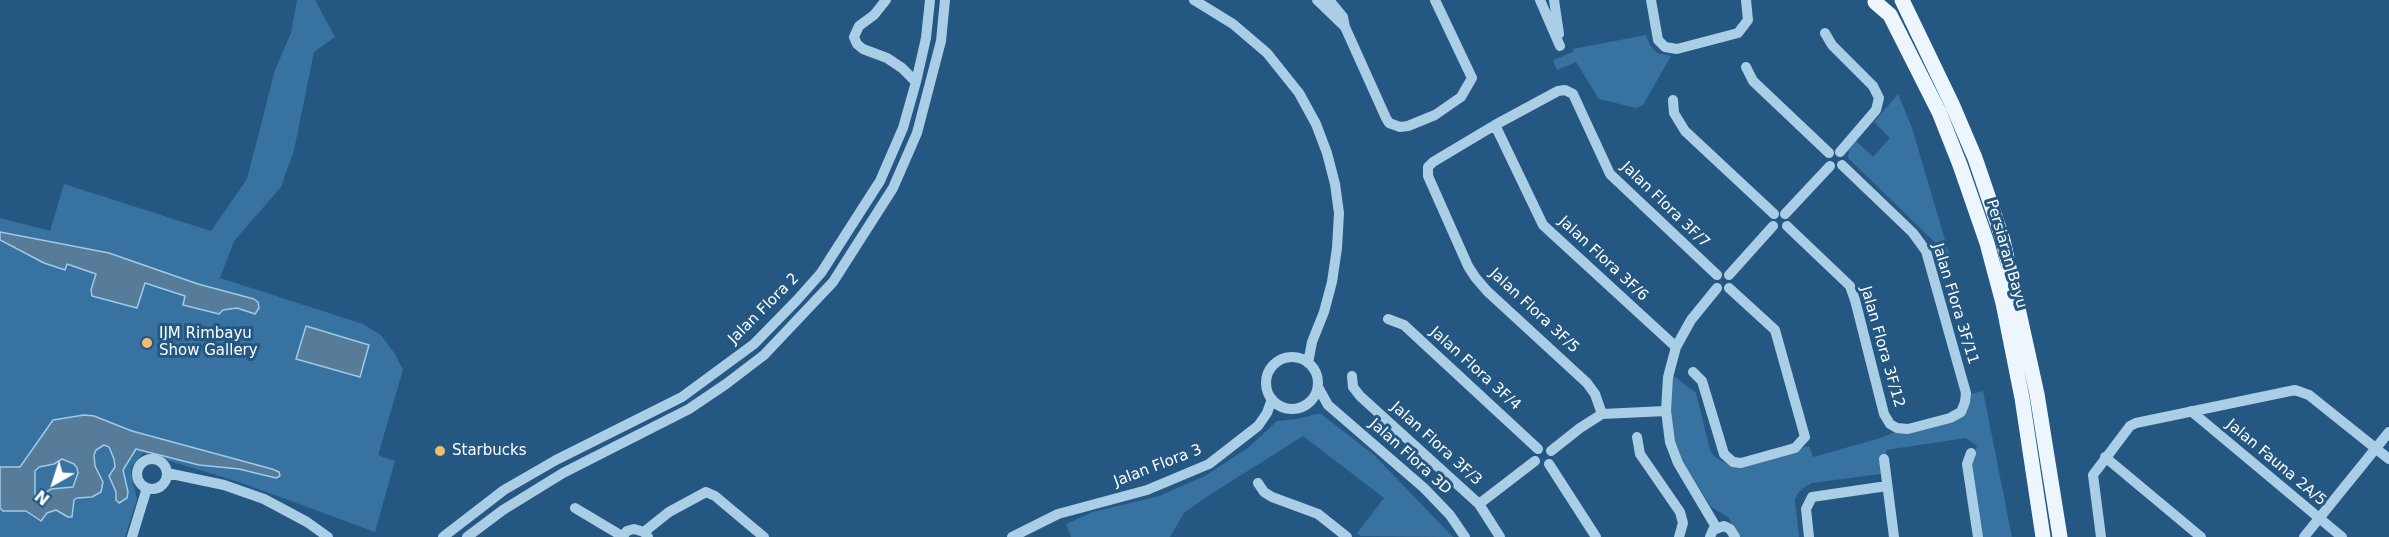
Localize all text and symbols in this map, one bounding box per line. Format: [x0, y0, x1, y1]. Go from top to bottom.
street label: Jalan Flora 3F/7 [1617, 158, 1713, 252]
street label: Persiaran Bayu [1982, 197, 2030, 311]
street label: Jalan Flora 3F/6 [1554, 213, 1652, 305]
street label: Jalan Flora 3F/11 [1928, 241, 1982, 367]
street label: Jalan Flora 3F/5 [1485, 265, 1583, 357]
street label: Jalan Flora 2 [725, 270, 803, 348]
street label: Jalan Flora 3F/12 [1856, 284, 1908, 410]
street label: Jalan Flora 3F/4 [1426, 323, 1524, 415]
place label: IJM Rimbayu Show Gallery [159, 325, 258, 360]
marker: IJM Rimbayu Show Gallery [140, 336, 154, 350]
street label: Jalan Flora 3F/3 [1387, 398, 1485, 490]
street label: Jalan Flora 3D [1365, 415, 1455, 499]
street label: Jalan Fauna 2A/5 [2222, 416, 2330, 510]
street label: Jalan Flora 3 [1111, 441, 1205, 491]
place label: Starbucks [452, 442, 527, 460]
marker: Starbucks [433, 444, 447, 458]
north arrow [24, 453, 84, 513]
text: N [31, 486, 54, 509]

